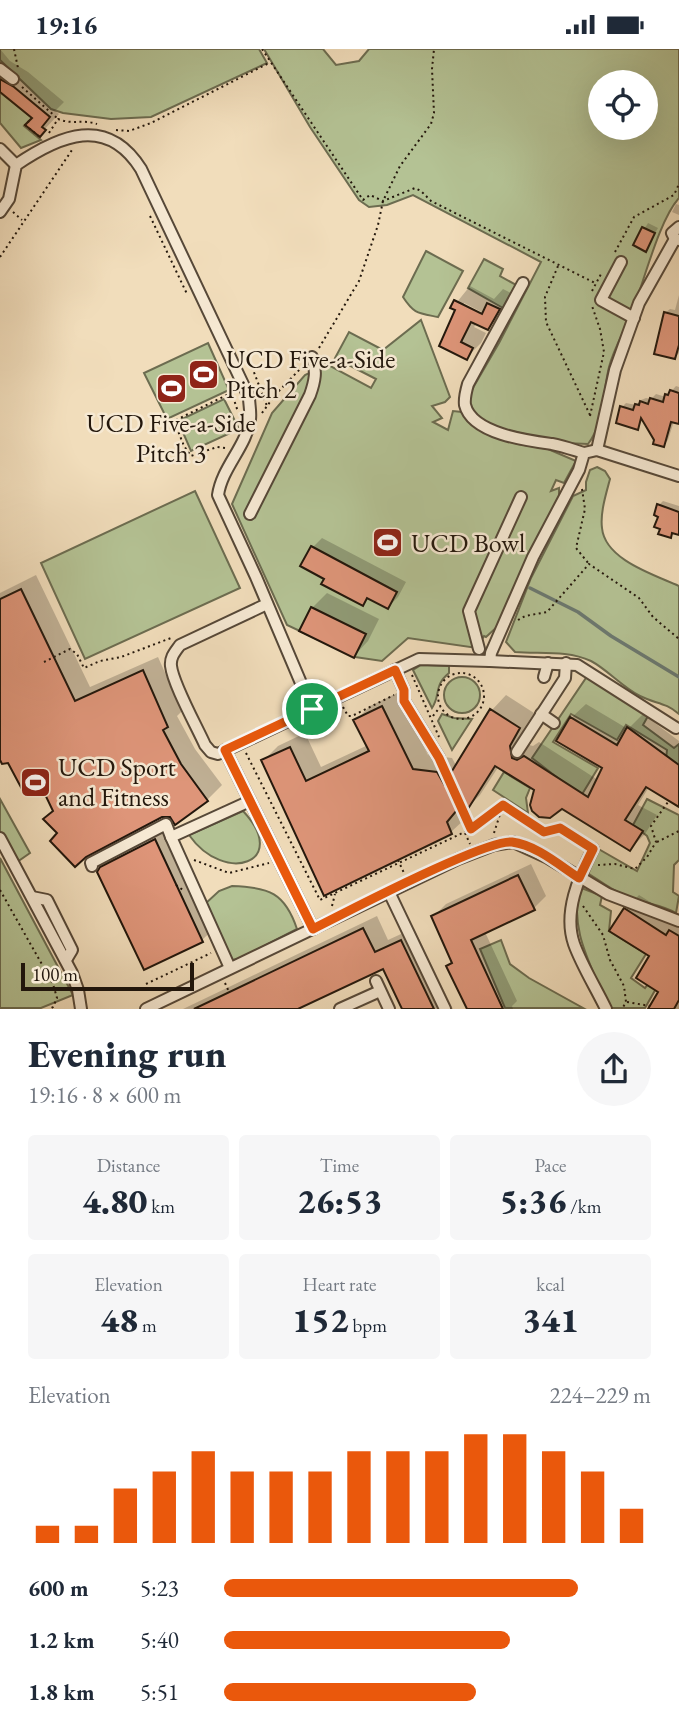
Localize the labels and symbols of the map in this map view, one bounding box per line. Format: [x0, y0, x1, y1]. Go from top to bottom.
place label: UCD Five-a-Side Pitch 2 [226, 342, 395, 406]
sports icon: UCD Five-a-Side Pitch 2 [186, 357, 220, 391]
sports icon: UCD Five-a-Side Pitch 3 [154, 371, 188, 405]
place label: UCD Five-a-Side Pitch 3 [86, 406, 256, 470]
sports icon: UCD Bowl [371, 526, 405, 560]
place label: UCD Bowl [411, 526, 525, 560]
pin [282, 679, 342, 739]
place label: UCD Sport and Fitness [58, 750, 176, 814]
sports icon: UCD Sport and Fitness [18, 765, 52, 799]
scale bar [21, 960, 194, 991]

